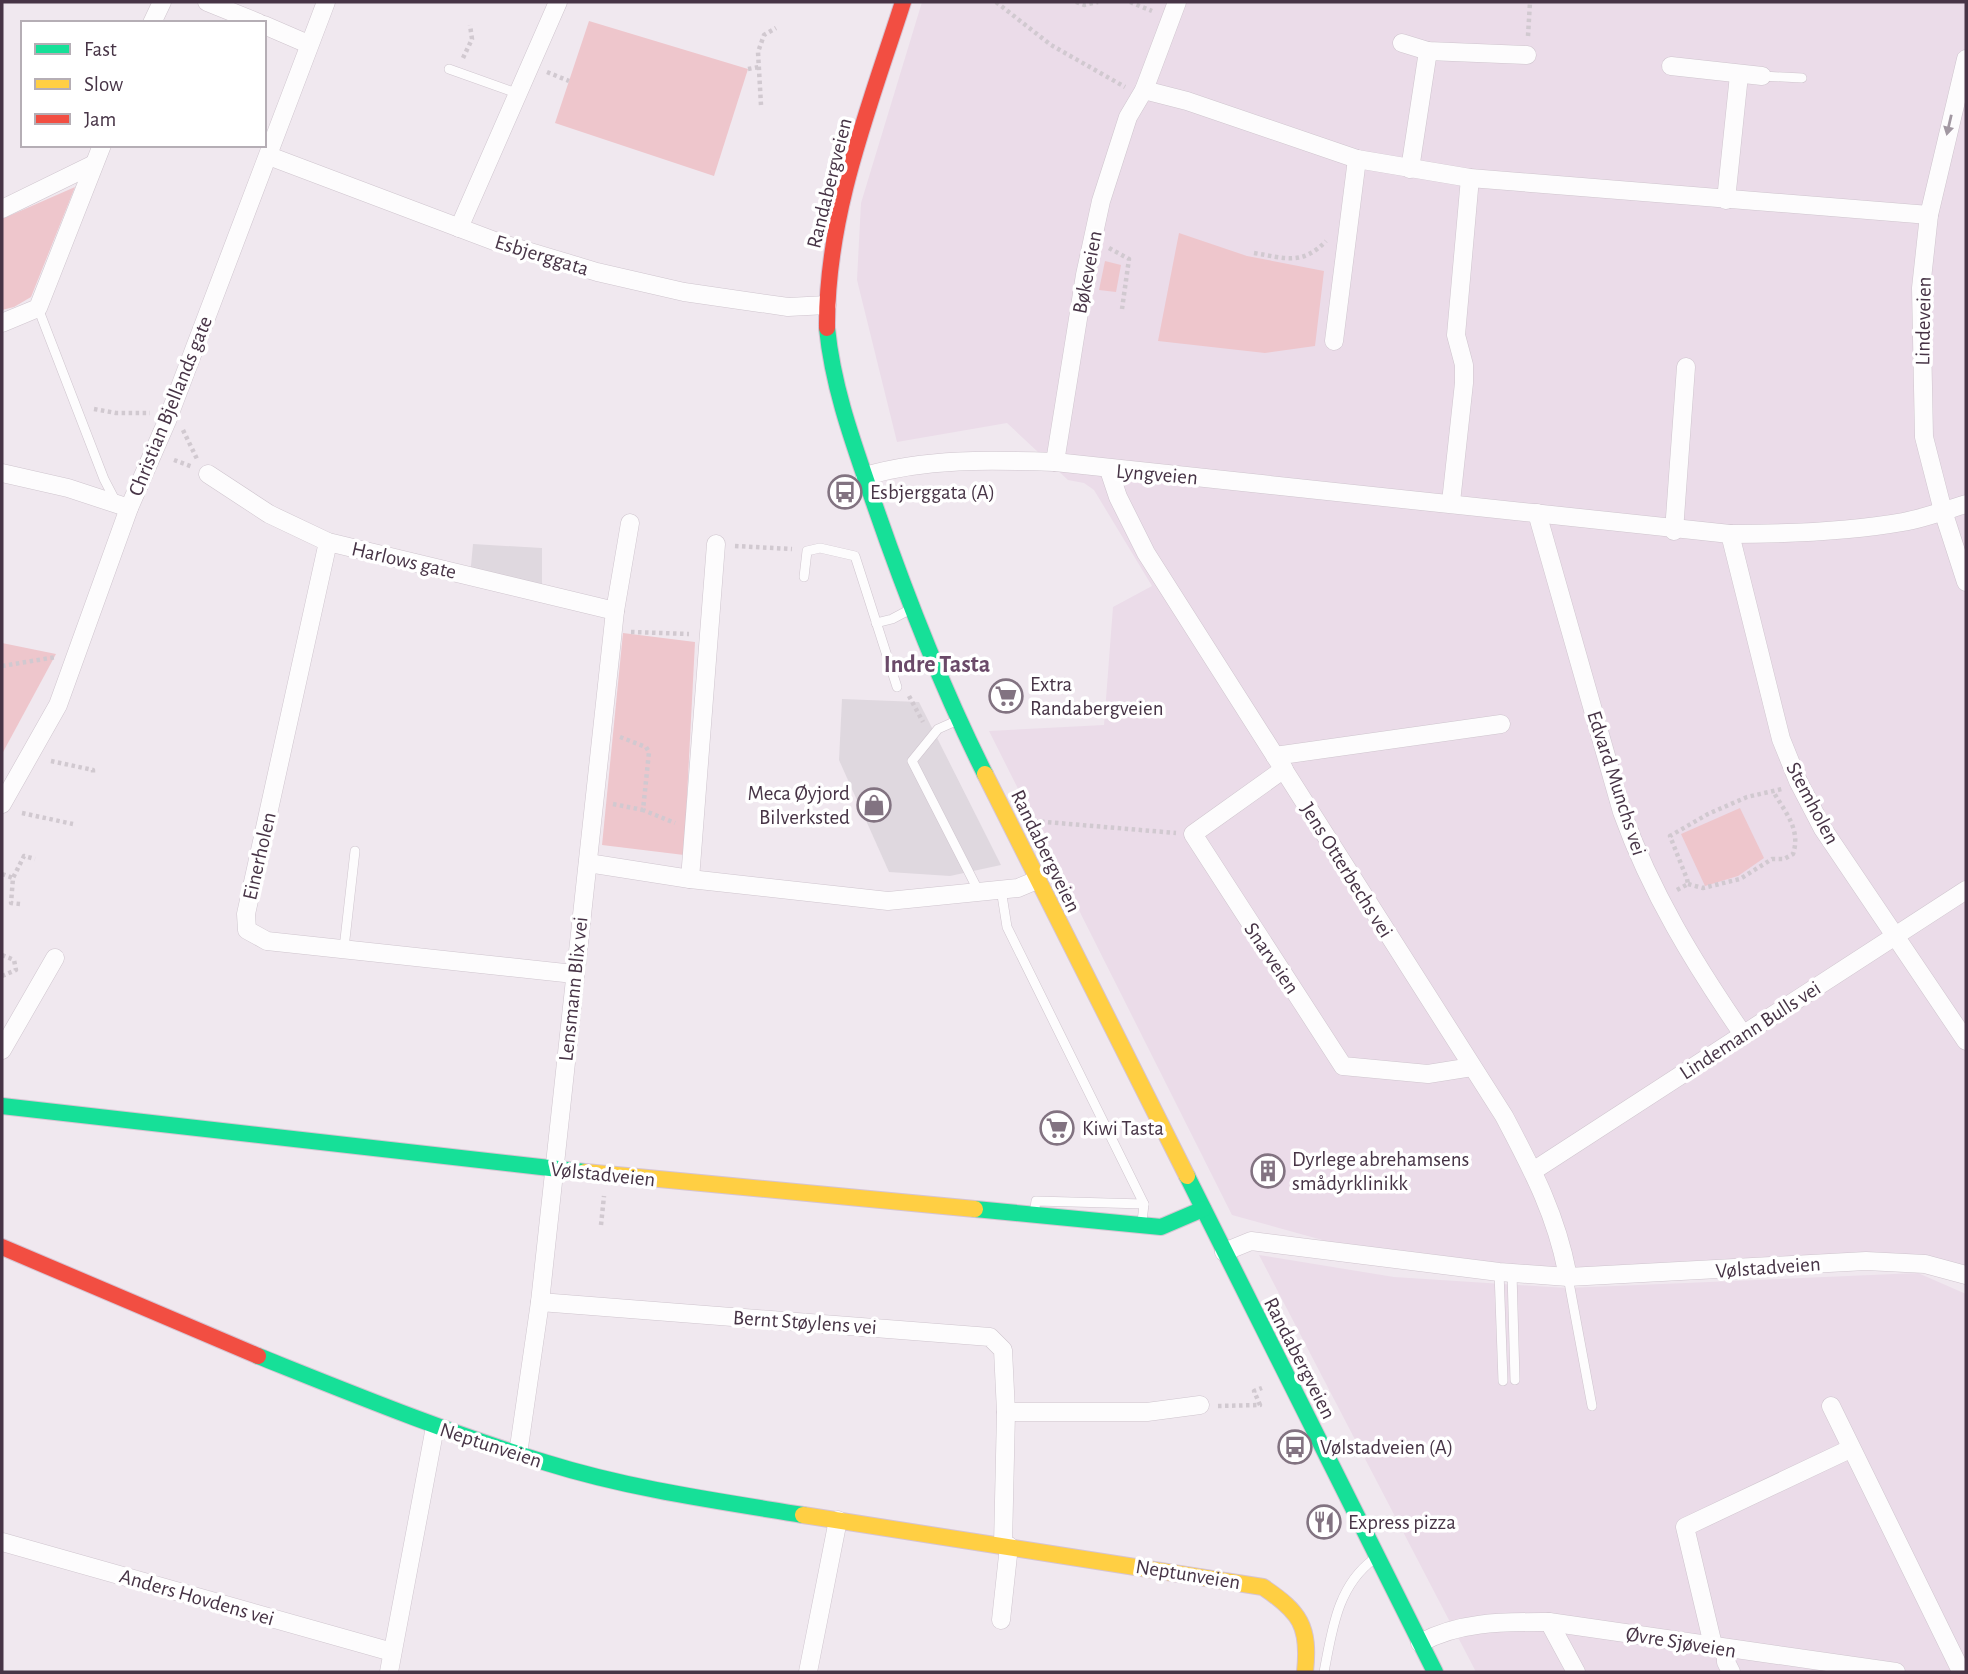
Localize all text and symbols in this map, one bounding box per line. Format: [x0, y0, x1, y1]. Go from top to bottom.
legend [21, 21, 266, 147]
text: Fast [84, 39, 117, 60]
text: Slow [84, 74, 123, 95]
text: Jam [84, 109, 116, 130]
one-way arrow [1943, 114, 1954, 136]
street label: Randabergveien [803, 116, 856, 250]
street label: Bøkeveien [1069, 229, 1106, 315]
street label: Esbjerggata [492, 231, 592, 280]
street label: Lindeveien [1912, 276, 1935, 366]
street label: Christian Bjellands gate [125, 313, 216, 499]
street label: Lyngveien [1115, 460, 1199, 489]
bus stop icon: Esbjerggata (A) [826, 473, 864, 511]
place label: Esbjerggata (A) [870, 482, 995, 503]
street label: Harlows gate [350, 538, 458, 583]
district label: Indre Tasta [884, 653, 990, 677]
place label: Extra Randabergveien [1030, 674, 1164, 719]
supermarket icon: Extra Randabergveien [987, 677, 1025, 715]
street label: Edvard Munchs vei [1583, 708, 1650, 858]
street label: Stemholen [1782, 759, 1843, 848]
place label: Meca Øyjord Bilverksted [748, 783, 850, 828]
shop icon: Meca Øyjord Bilverksted [855, 786, 893, 824]
street label: Randabergveien [1007, 787, 1084, 916]
street label: Jens Otterbechs vei [1297, 799, 1397, 941]
street label: Einerholen [239, 810, 280, 902]
street label: Lensmann Blix vei [555, 916, 592, 1062]
street label: Snarveien [1240, 919, 1303, 998]
street label: Lindemann Bulls vei [1676, 977, 1825, 1084]
supermarket icon: Kiwi Tasta [1038, 1109, 1076, 1147]
place label: Kiwi Tasta [1082, 1118, 1164, 1139]
place label: Dyrlege abrehamsens smådyrklinikk [1292, 1149, 1469, 1194]
building icon: Dyrlege abrehamsens smådyrklinikk [1249, 1152, 1287, 1190]
street label: Vølstadveien [549, 1159, 656, 1190]
street label: Vølstadveien [1715, 1253, 1821, 1282]
street label: Randabergveien [1260, 1294, 1339, 1422]
street label: Bernt Støylens vei [732, 1307, 878, 1338]
street label: Neptunveien [437, 1419, 544, 1472]
bus stop icon: Vølstadveien (A) [1276, 1428, 1314, 1466]
place label: Vølstadveien (A) [1320, 1437, 1453, 1458]
restaurant icon: Express pizza [1305, 1503, 1343, 1541]
place label: Express pizza [1348, 1512, 1456, 1533]
street label: Neptunveien [1134, 1556, 1242, 1593]
street label: Anders Hovdens vei [117, 1565, 277, 1630]
street label: Øvre Sjøveien [1624, 1623, 1738, 1662]

